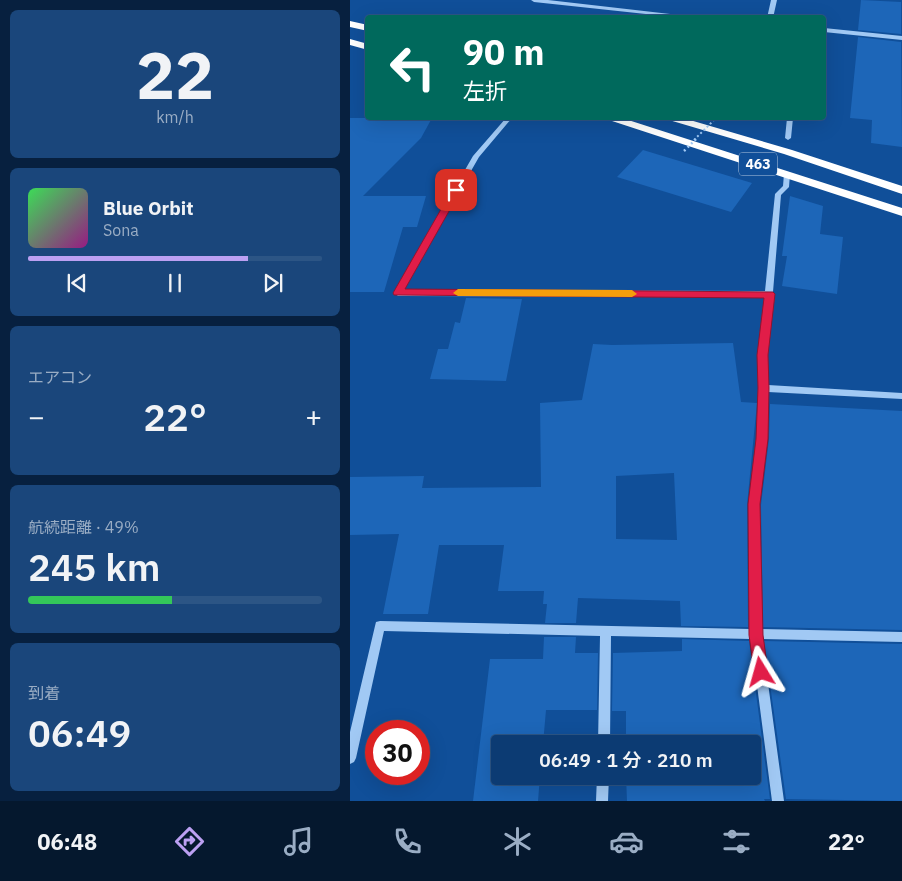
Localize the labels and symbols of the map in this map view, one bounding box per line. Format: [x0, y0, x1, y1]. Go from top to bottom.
road number: 463 [739, 152, 777, 175]
pin [435, 169, 477, 211]
position arrow [734, 645, 786, 697]
speed limit sign: 30 [365, 720, 430, 785]

